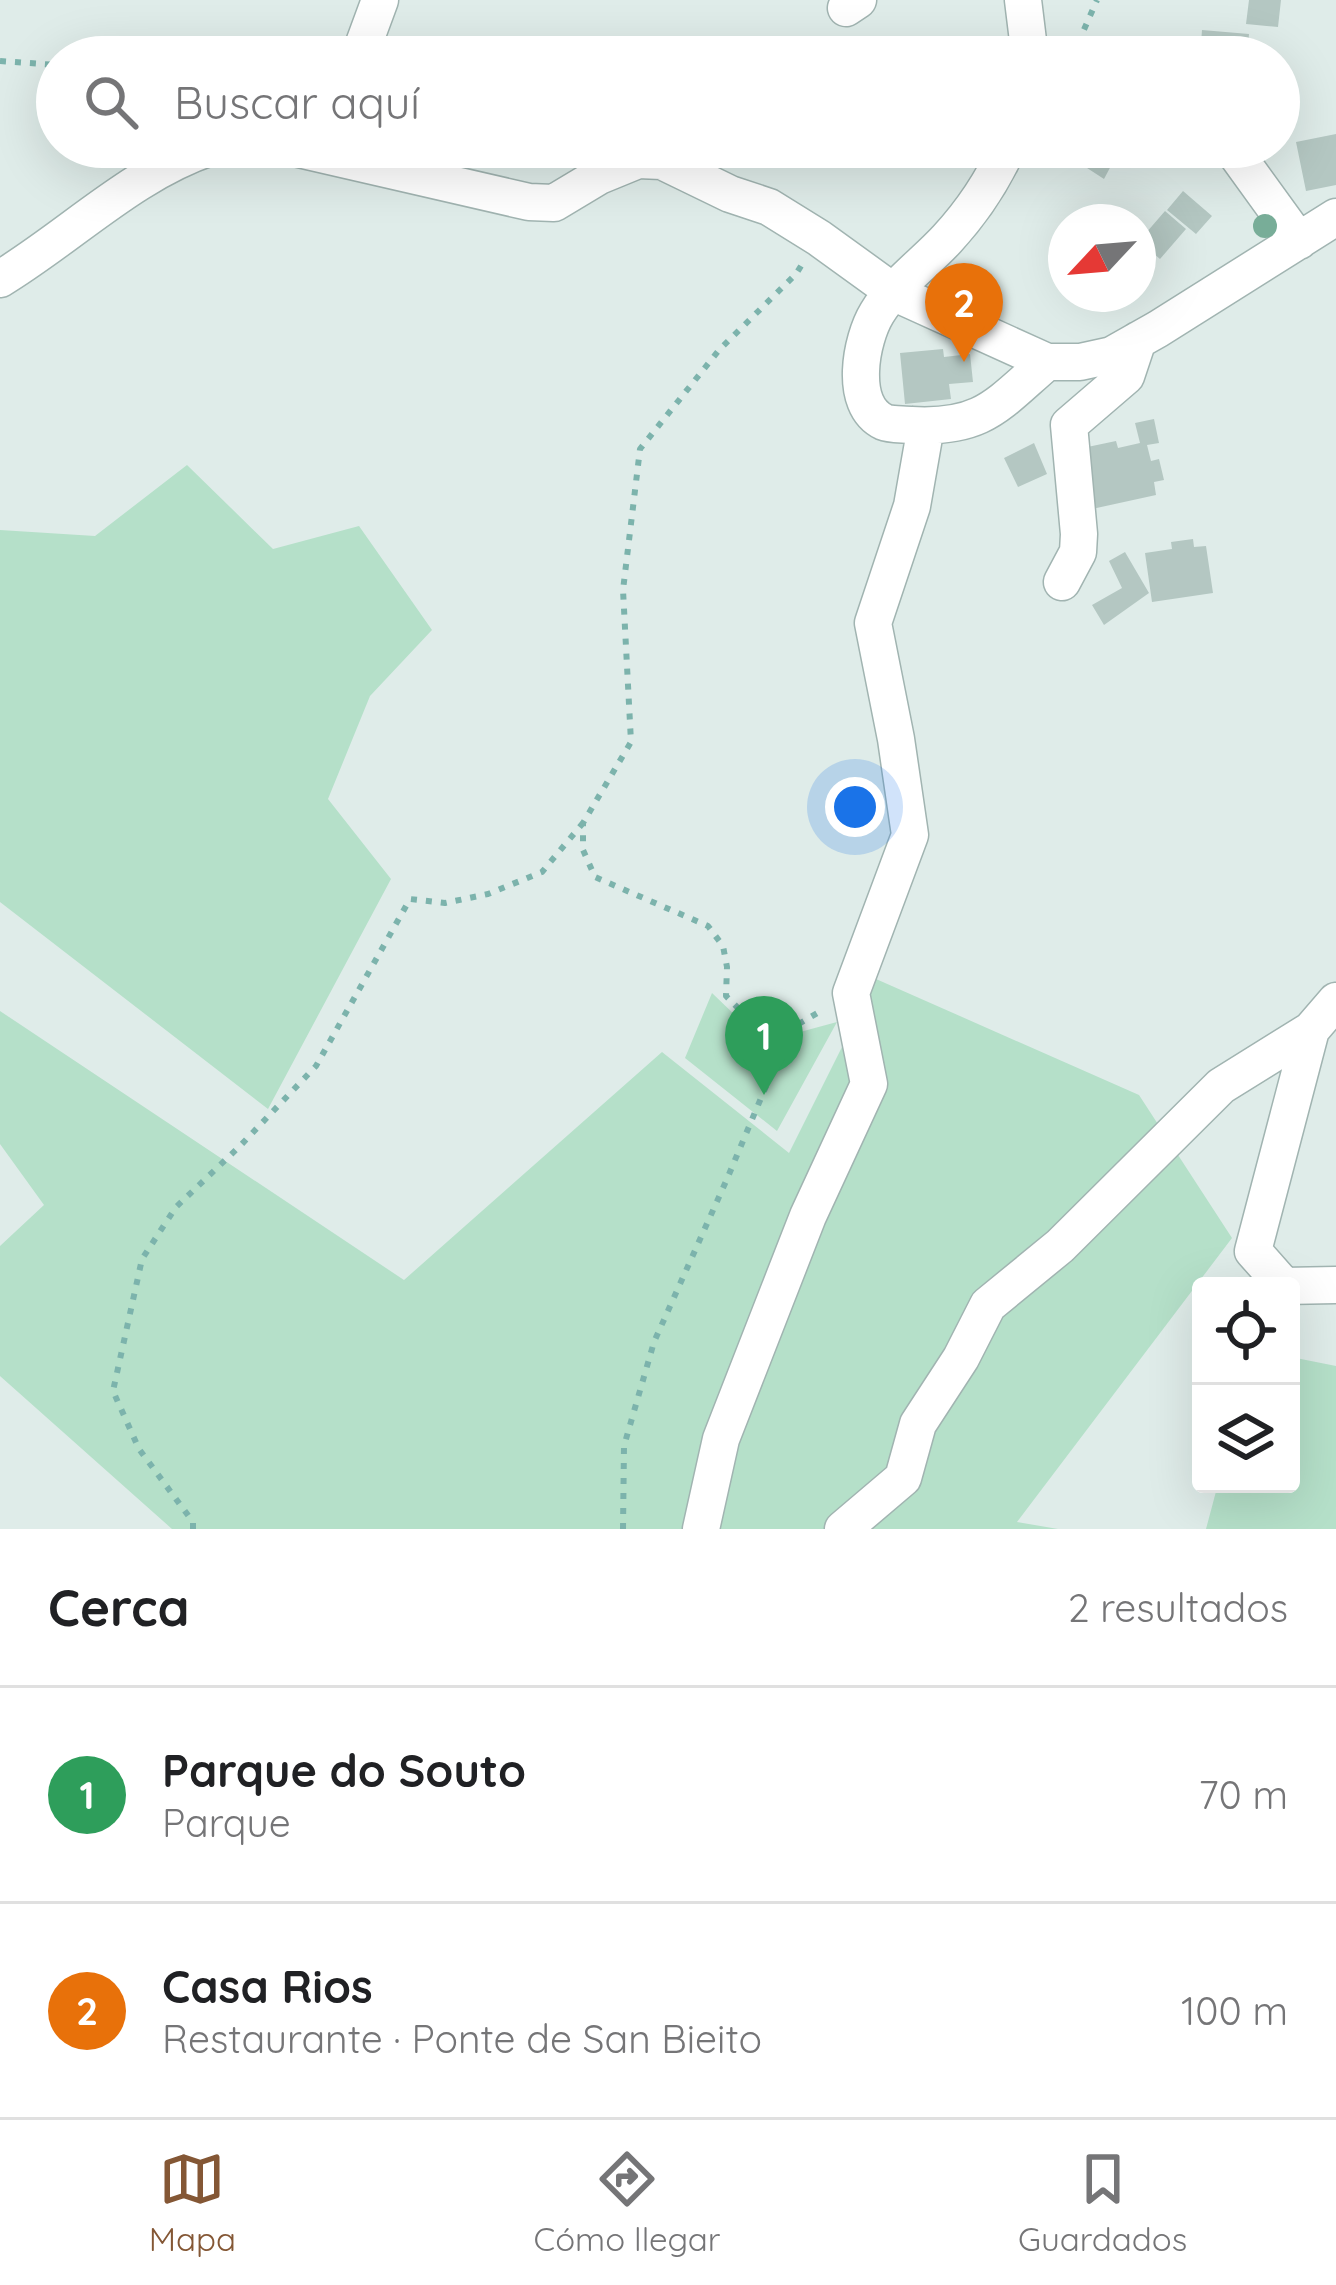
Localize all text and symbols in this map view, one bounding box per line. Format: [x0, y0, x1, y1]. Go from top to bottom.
search box [36, 36, 1300, 168]
icon: search [78, 69, 144, 135]
text: Buscar aquí [174, 74, 420, 130]
north arrow [1048, 204, 1156, 312]
pin: 2 [925, 263, 1003, 362]
your location [825, 777, 885, 837]
pin: 1 [725, 996, 803, 1095]
map controls [1192, 1277, 1300, 1493]
button: locate [1192, 1277, 1300, 1385]
button: layers [1192, 1385, 1300, 1493]
text: Cerca [48, 1575, 190, 1639]
text: 2 resultados [1068, 1583, 1288, 1632]
text: Parque do Souto [162, 1742, 526, 1798]
text: 1 [79, 1770, 95, 1819]
text: 70 m [1199, 1770, 1288, 1819]
text: Parque [162, 1798, 291, 1847]
text: Casa Rios [162, 1958, 373, 2014]
text: 2 [76, 1986, 98, 2035]
text: 100 m [1181, 1986, 1288, 2035]
text: Restaurante · Ponte de San Bieito [162, 2014, 762, 2063]
tab: Mapa [149, 2146, 236, 2259]
tab: Cómo llegar [534, 2146, 721, 2259]
tab: Guardados [1018, 2146, 1187, 2259]

